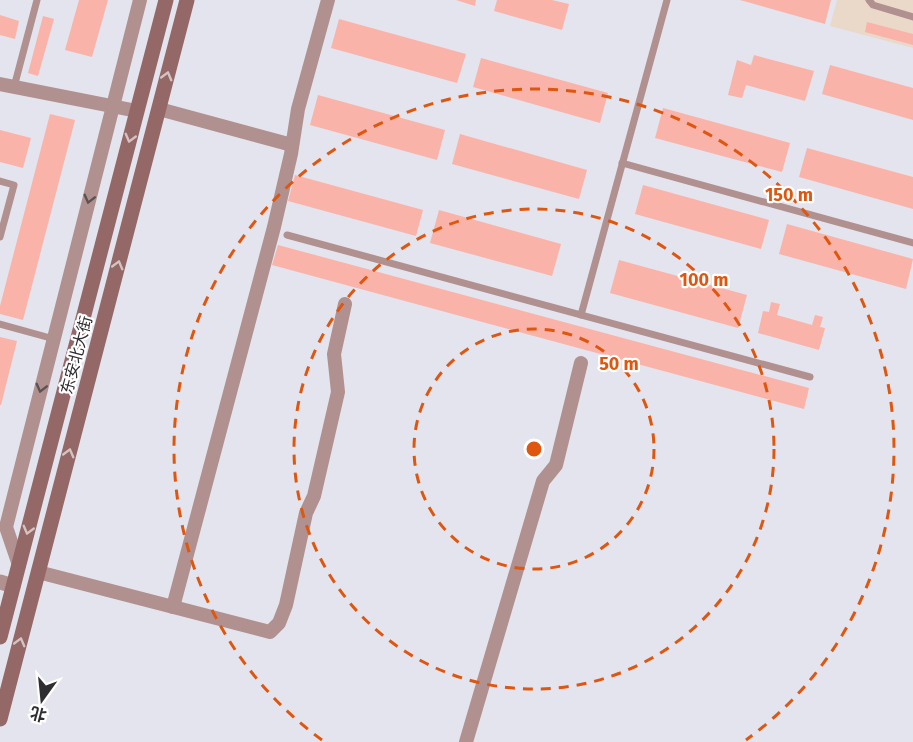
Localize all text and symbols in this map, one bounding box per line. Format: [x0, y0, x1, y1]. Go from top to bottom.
one-way arrow [160, 71, 173, 81]
one-way arrow [125, 132, 137, 143]
text: 150 m [765, 184, 813, 206]
one-way arrow [84, 194, 97, 204]
one-way arrow [111, 260, 124, 270]
text: 100 m [680, 269, 728, 291]
street label: 东安北大街 [57, 314, 96, 396]
text: 50 m [599, 353, 639, 375]
one-way arrow [36, 383, 49, 393]
centre of rings [524, 439, 544, 459]
one-way arrow [62, 449, 74, 459]
one-way arrow [23, 524, 35, 535]
one-way arrow [13, 637, 25, 648]
north arrow [12, 670, 72, 730]
text: 北 [28, 703, 48, 725]

